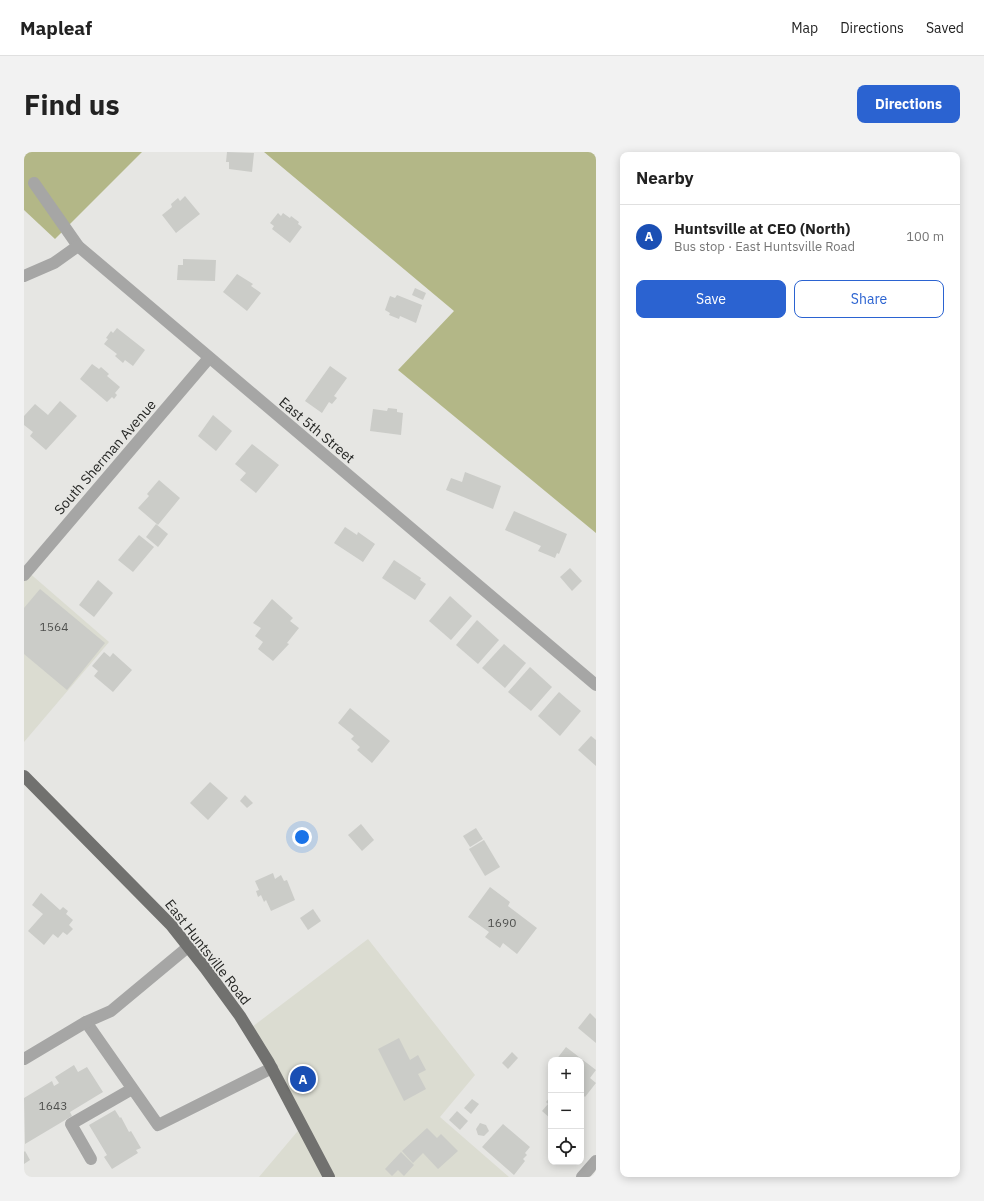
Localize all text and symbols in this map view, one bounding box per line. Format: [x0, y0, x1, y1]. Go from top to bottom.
text: Mapleaf [20, 16, 92, 40]
text: Map [791, 19, 818, 37]
text: Directions [840, 19, 904, 37]
text: Saved [926, 19, 964, 37]
button: Directions [857, 85, 960, 123]
text: Find us [24, 86, 120, 123]
text: Nearby [636, 167, 694, 189]
text: Huntsville at CEO (North) [674, 219, 850, 238]
text: A [645, 228, 653, 245]
text: 100 m [906, 228, 944, 245]
text: Bus stop · East Huntsville Road [674, 238, 855, 255]
button: Save [636, 280, 786, 318]
button: Share [794, 280, 944, 318]
street label: East 5th Street [275, 393, 359, 467]
street label: South Sherman Avenue [50, 396, 160, 518]
house number: 1564 [40, 619, 68, 634]
your location [292, 827, 312, 847]
street label: East Huntsville Road [161, 896, 255, 1008]
house number: 1690 [488, 915, 516, 930]
map controls [548, 1057, 584, 1165]
button: + [548, 1057, 584, 1093]
pin: A [290, 1064, 316, 1094]
button: − [548, 1093, 584, 1129]
house number: 1643 [39, 1098, 67, 1113]
button: locate [548, 1129, 584, 1165]

